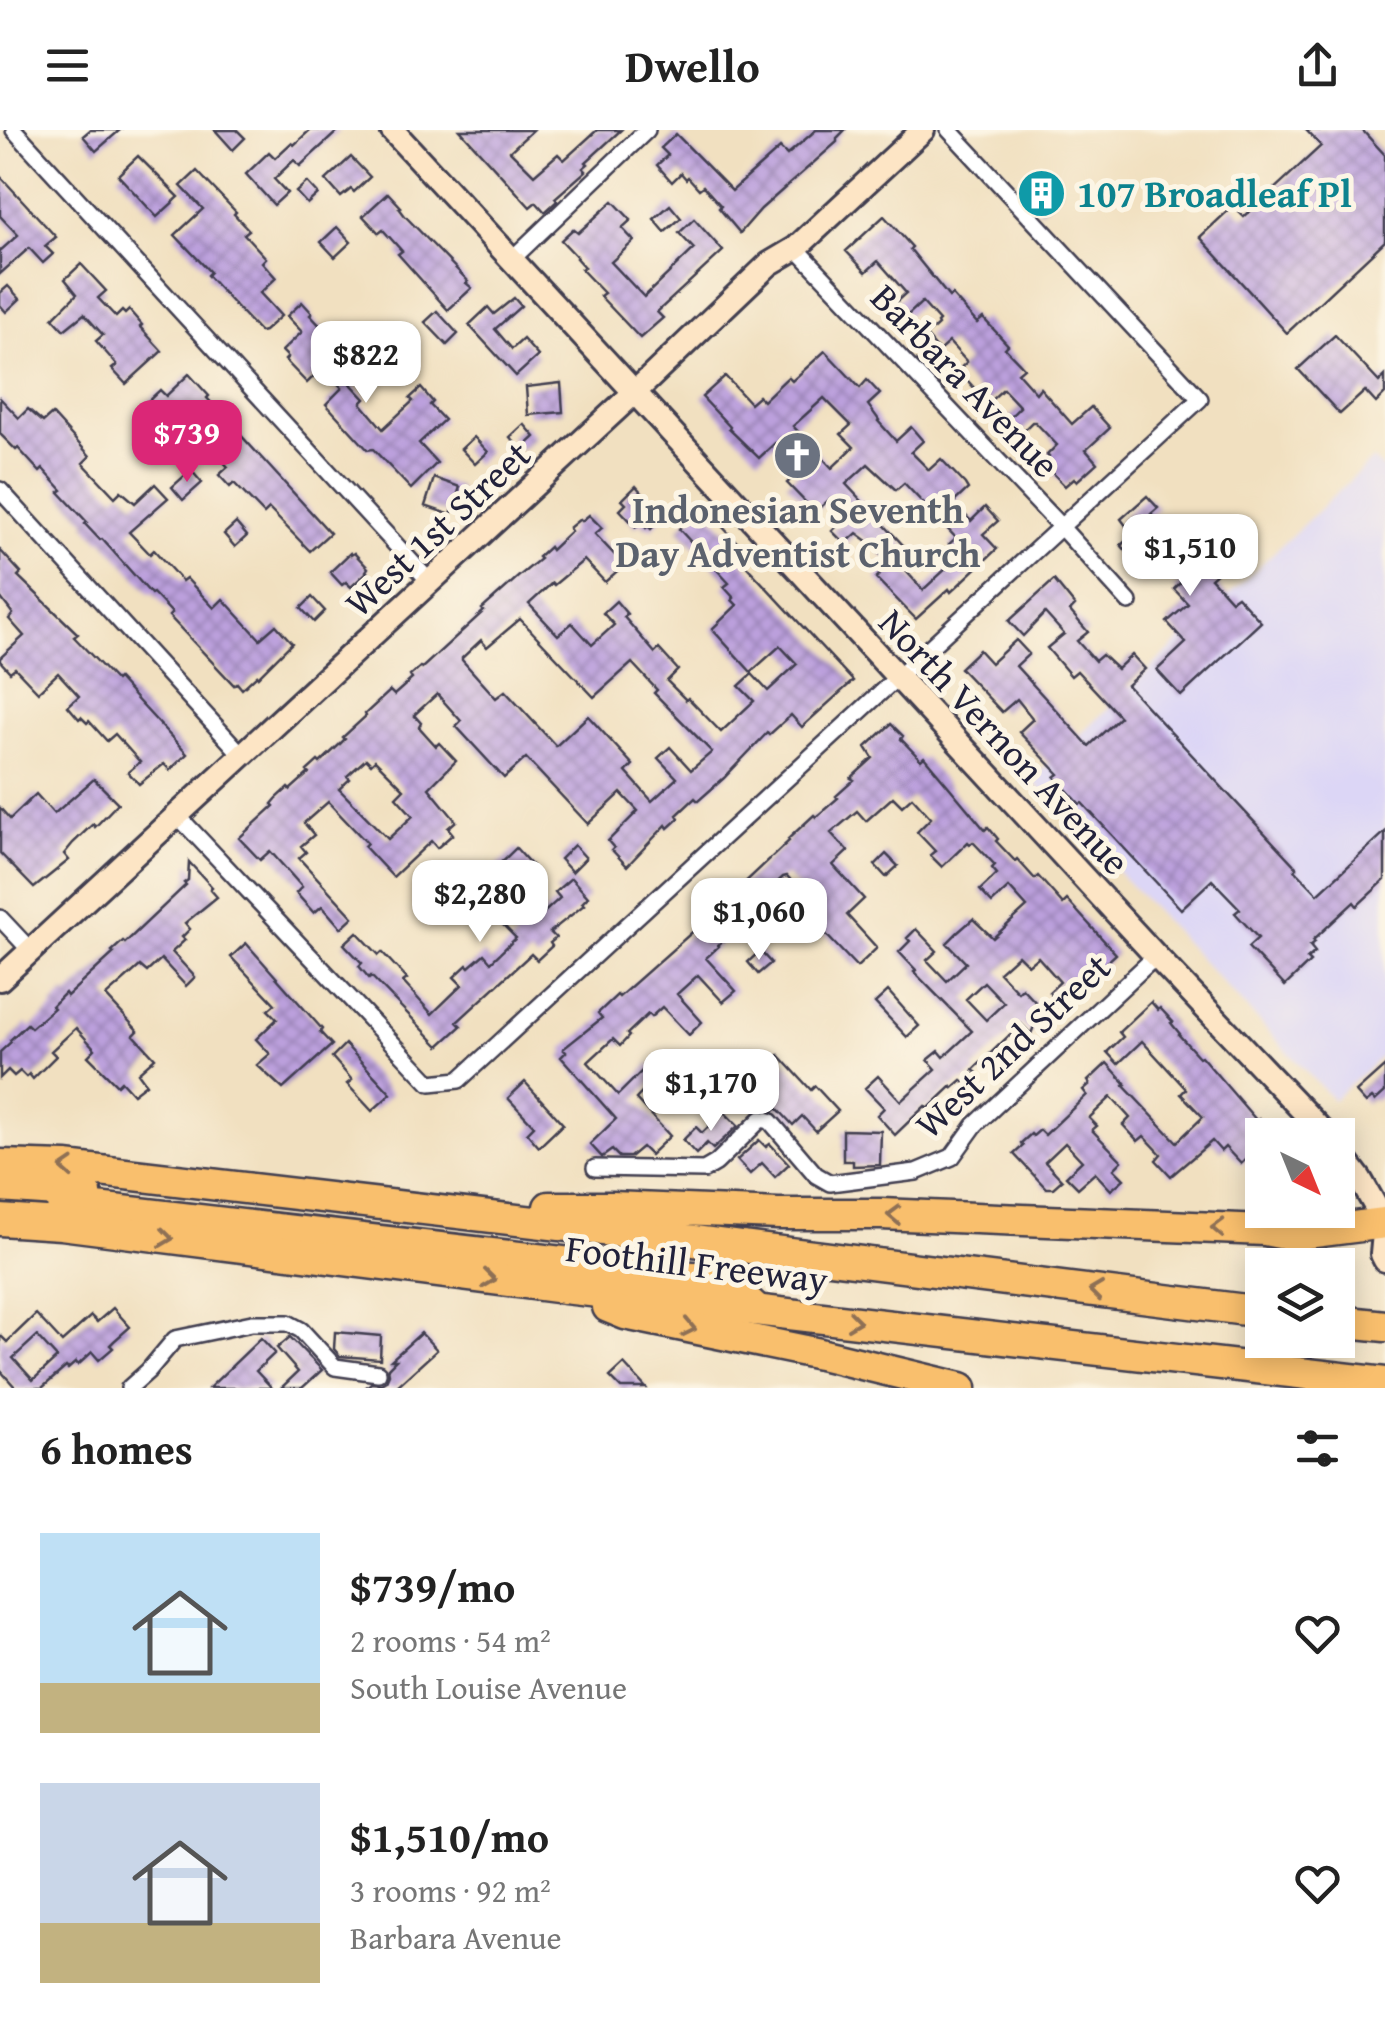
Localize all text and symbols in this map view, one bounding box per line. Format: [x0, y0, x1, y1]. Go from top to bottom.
text: Dwello [625, 33, 760, 98]
icon: menu [40, 38, 95, 93]
icon: share [1290, 38, 1345, 93]
place label: 107 Broadleaf Pl [1077, 165, 1352, 221]
building icon: 107 Broadleaf Pl [1016, 167, 1068, 219]
street label: Barbara Avenue [859, 270, 1073, 490]
pin: $822 [307, 321, 425, 406]
text: $822 [333, 330, 399, 377]
pin: $739 [128, 400, 246, 485]
text: $739 [154, 409, 220, 456]
street label: West 1st Street [331, 427, 543, 629]
church icon: Indonesian Seventh Day Adventist Church [772, 429, 824, 481]
place label: Indonesian Seventh Day Adventist Church [615, 481, 981, 581]
pin: $1,510 [1109, 514, 1271, 599]
text: $1,510 [1144, 523, 1236, 570]
street label: North Vernon Avenue [866, 595, 1144, 887]
pin: $2,280 [399, 860, 561, 945]
text: $2,280 [434, 869, 526, 916]
pin: $1,060 [678, 878, 840, 963]
text: $1,060 [713, 887, 805, 934]
street label: West 2nd Street [902, 939, 1122, 1151]
pin: $1,170 [630, 1049, 792, 1134]
text: $1,170 [665, 1058, 757, 1105]
north arrow [1245, 1118, 1355, 1228]
map controls [1245, 1118, 1355, 1358]
one-way arrow [59, 1158, 75, 1179]
one-way arrow [885, 1204, 901, 1225]
one-way arrow [1210, 1218, 1226, 1239]
street label: Foothill Freeway [563, 1219, 831, 1307]
one-way arrow [158, 1227, 175, 1248]
button: layers [1245, 1248, 1355, 1358]
one-way arrow [481, 1267, 497, 1288]
one-way arrow [1088, 1282, 1105, 1303]
one-way arrow [847, 1310, 863, 1331]
one-way arrow [680, 1316, 697, 1337]
text: 6 homes [40, 1418, 193, 1479]
icon: filters [1290, 1421, 1345, 1476]
text: $739/mo [350, 1556, 515, 1617]
icon: home [120, 1573, 240, 1693]
icon: heart [1290, 1606, 1345, 1661]
text: 2 rooms · 54 m² [350, 1617, 551, 1664]
text: South Louise Avenue [350, 1664, 627, 1711]
text: $1,510/mo [350, 1806, 549, 1867]
icon: home [120, 1823, 240, 1943]
icon: heart [1290, 1856, 1345, 1911]
text: 3 rooms · 92 m² [350, 1867, 551, 1914]
text: Barbara Avenue [350, 1914, 562, 1961]

